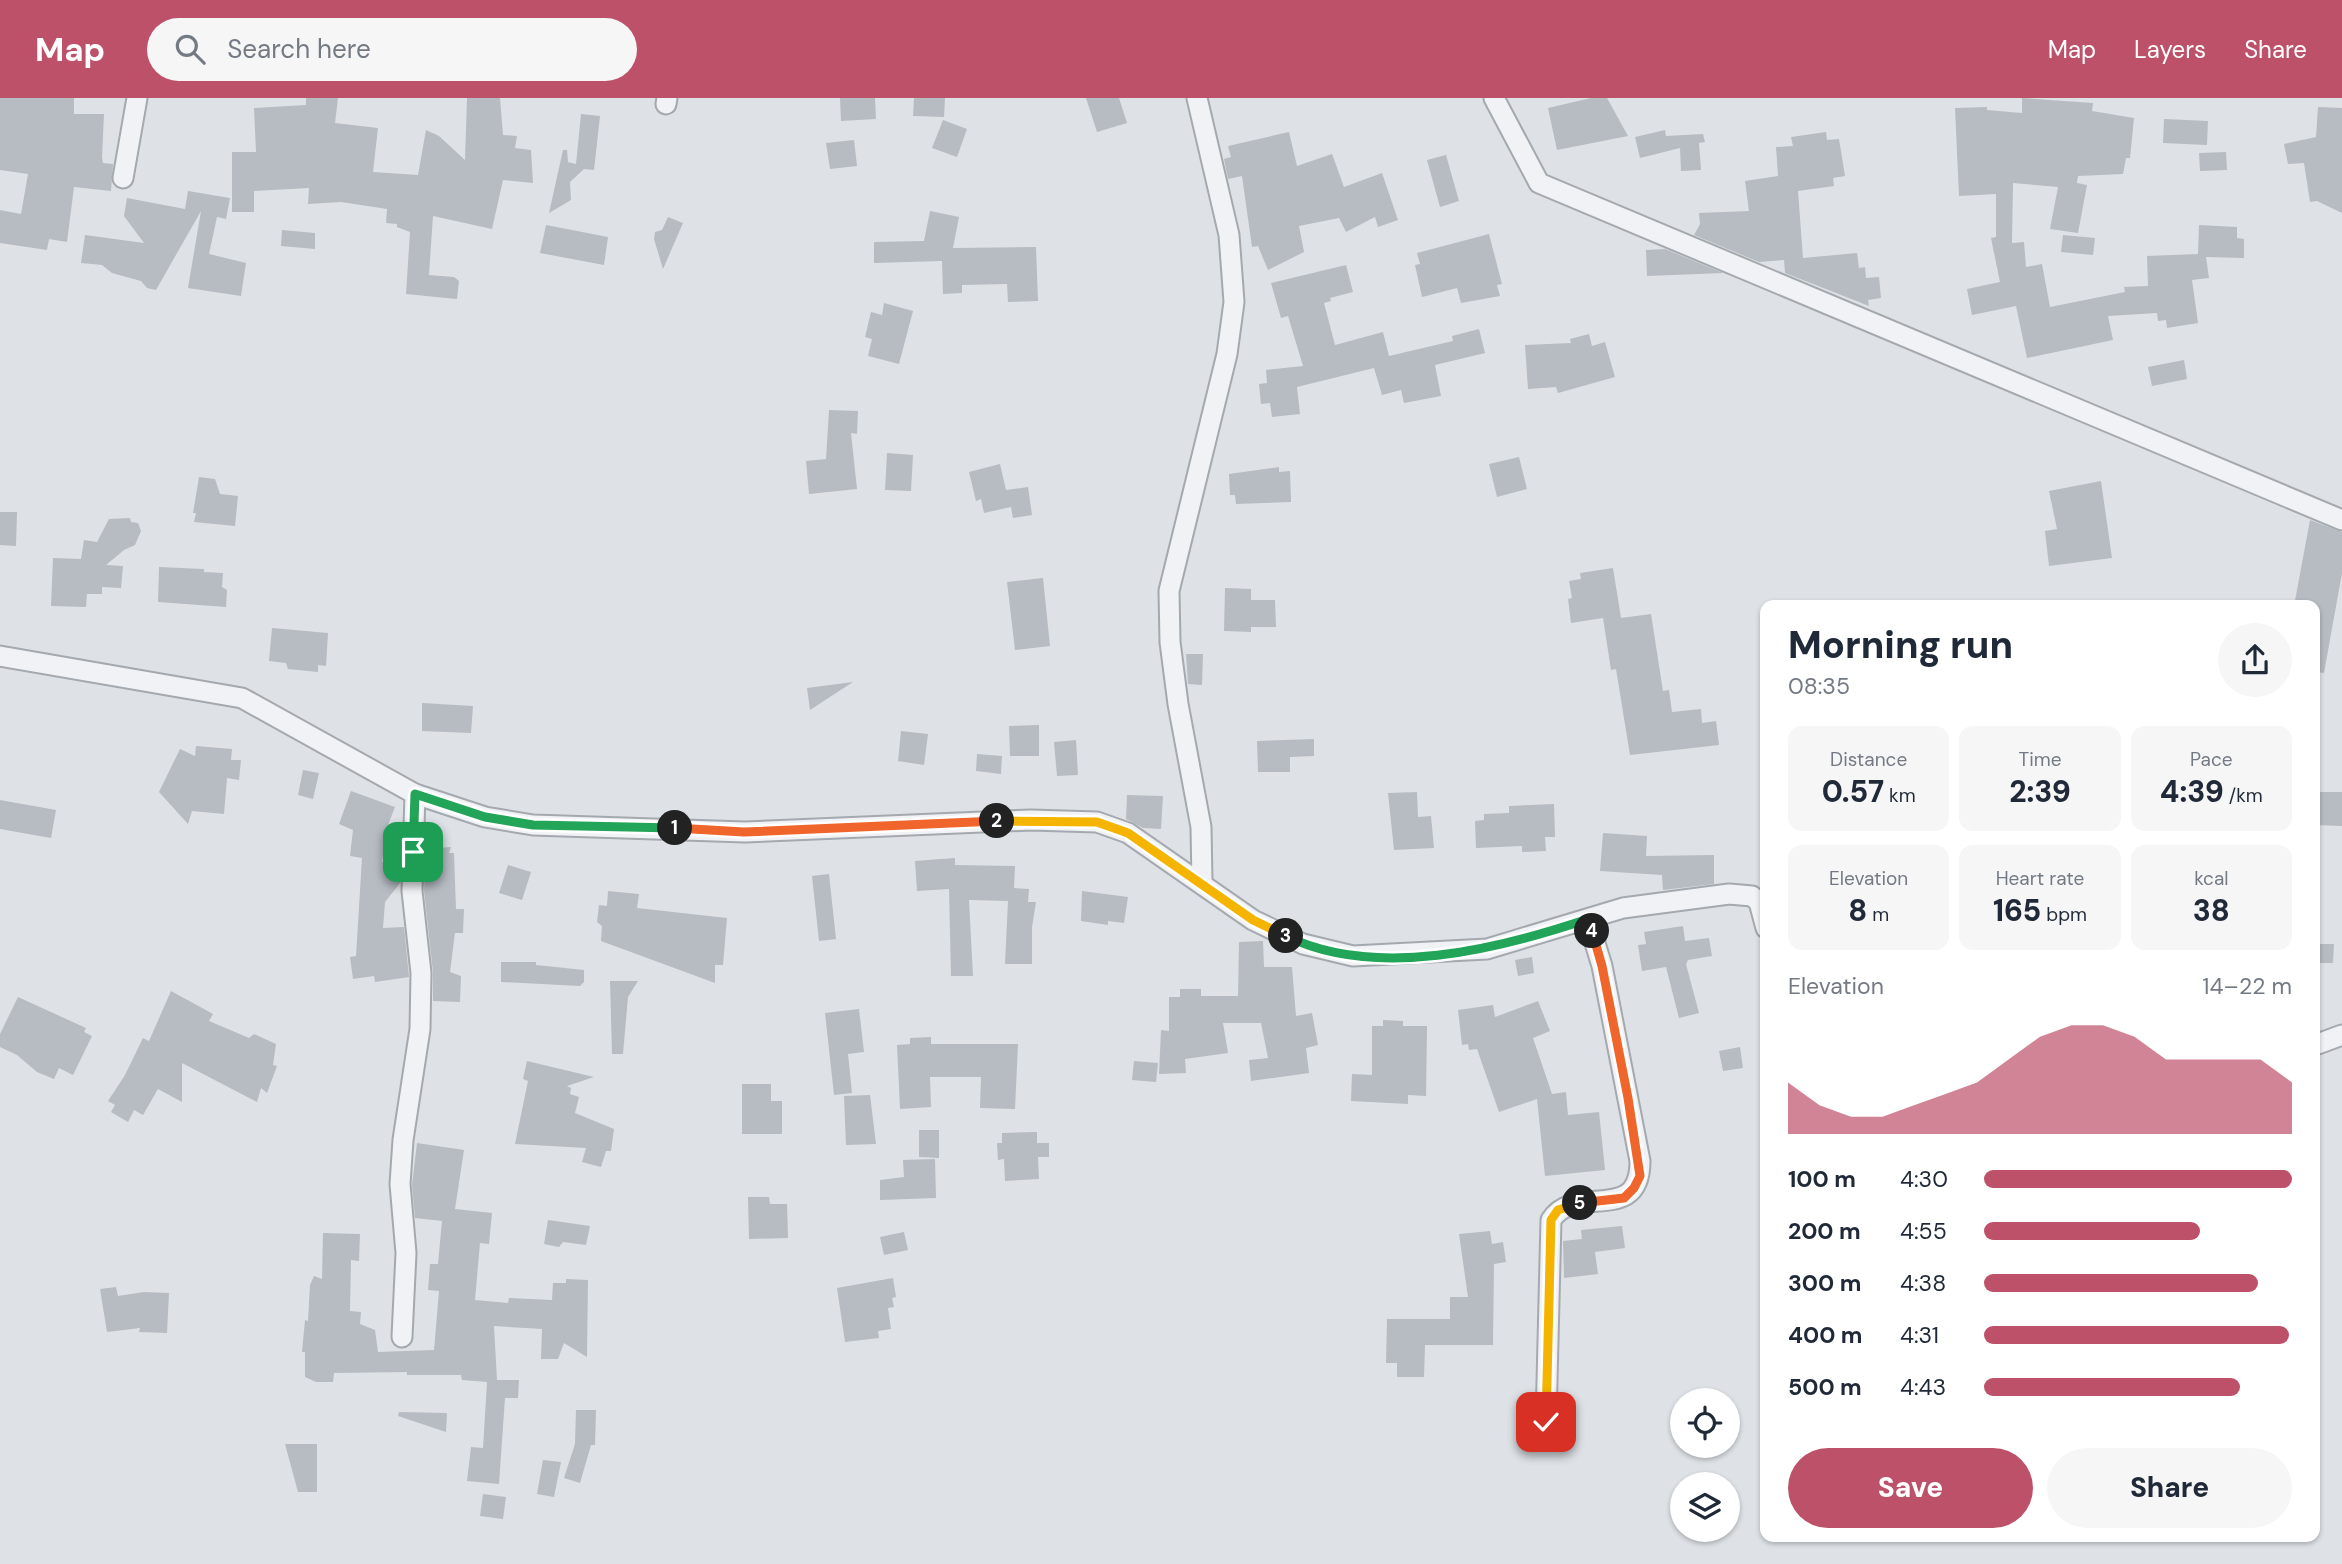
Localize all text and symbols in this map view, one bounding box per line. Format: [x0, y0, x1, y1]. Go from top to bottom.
search box [147, 18, 637, 81]
text: Map [35, 28, 105, 71]
icon: search [171, 30, 209, 68]
text: Search here [227, 32, 371, 66]
text: Map [2048, 34, 2096, 65]
text: Layers [2134, 34, 2206, 65]
text: Share [2244, 34, 2307, 65]
text: Morning run [1788, 620, 2013, 670]
button: share [2218, 623, 2292, 697]
text: 08:35 [1788, 671, 1850, 701]
text: Distance [1830, 747, 1907, 772]
text: Time [2019, 747, 2061, 772]
text: Pace [2190, 747, 2233, 772]
text: 0.57 [1822, 772, 1884, 811]
text: 2:39 [2009, 772, 2071, 811]
text: 4:39 [2160, 772, 2224, 811]
text: km [1884, 783, 1916, 808]
text: /km [2224, 783, 2263, 808]
pin: 2 [979, 804, 1014, 838]
text: 2 [991, 808, 1002, 833]
pin: 1 [658, 810, 692, 846]
text: 1 [671, 815, 678, 840]
pin [383, 822, 443, 882]
icon: arrive [394, 833, 432, 871]
text: Elevation [1829, 866, 1908, 891]
text: Heart rate [1996, 866, 2084, 891]
text: kcal [2194, 866, 2228, 891]
text: 8 [1848, 891, 1867, 930]
text: 165 [1993, 891, 2041, 930]
text: 38 [2193, 891, 2230, 930]
text: m [1867, 902, 1889, 927]
text: bpm [2041, 902, 2087, 927]
pin: 4 [1574, 914, 1610, 948]
pin: 3 [1268, 918, 1304, 954]
text: 4 [1585, 918, 1598, 943]
text: 3 [1280, 923, 1291, 948]
text: Elevation [1788, 971, 1884, 1001]
text: 14–22 m [2202, 971, 2292, 1001]
text: 100 m [1788, 1164, 1856, 1194]
text: 4:30 [1900, 1164, 1948, 1194]
pin: 5 [1562, 1186, 1598, 1220]
text: 5 [1574, 1190, 1585, 1215]
text: 200 m [1788, 1216, 1861, 1246]
text: 4:55 [1900, 1216, 1947, 1246]
text: 300 m [1788, 1268, 1861, 1298]
text: 4:38 [1900, 1268, 1946, 1298]
text: 400 m [1788, 1320, 1862, 1350]
text: 4:31 [1900, 1320, 1939, 1350]
text: 500 m [1788, 1372, 1862, 1402]
text: 4:43 [1900, 1372, 1946, 1402]
map controls [1670, 1388, 1740, 1542]
button: locate [1670, 1388, 1740, 1458]
pin [1516, 1392, 1576, 1452]
icon: check [1527, 1403, 1565, 1441]
button: Save [1788, 1448, 2033, 1528]
button: Share [2047, 1448, 2292, 1528]
button: layers [1670, 1472, 1740, 1542]

